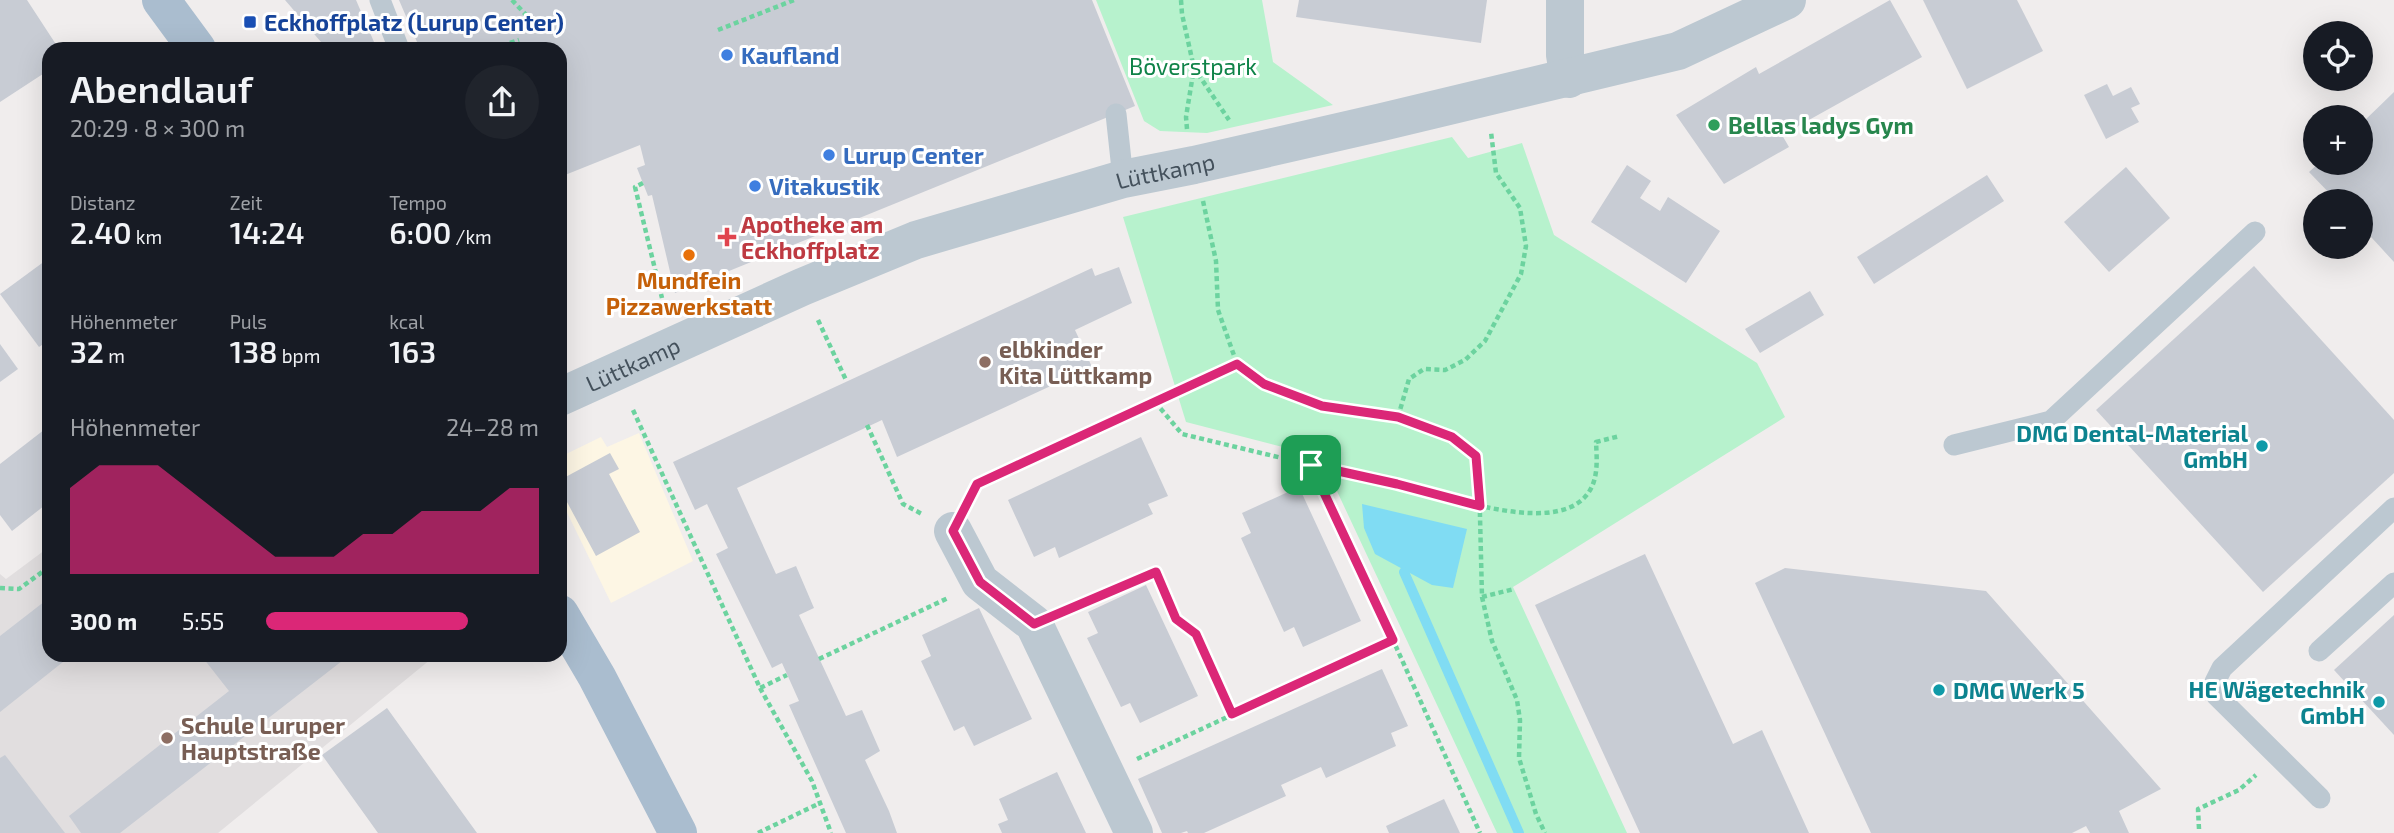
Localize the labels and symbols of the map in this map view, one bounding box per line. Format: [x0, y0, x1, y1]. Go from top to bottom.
place label: Eckhoffplatz (Lurup Center) [264, 8, 564, 36]
marker: Eckhoffplatz (Lurup Center) [242, 14, 258, 30]
place label: Kaufland [741, 41, 840, 69]
marker: Kaufland [719, 47, 735, 63]
park label: Böverstpark [1129, 52, 1257, 80]
place label: Bellas ladys Gym [1728, 111, 1914, 139]
marker: Bellas ladys Gym [1706, 117, 1722, 133]
place label: Lurup Center [843, 141, 984, 169]
marker: Lurup Center [821, 147, 837, 163]
street label: Lüttkamp [1112, 147, 1217, 194]
place label: Vitakustik [769, 172, 880, 200]
marker: Vitakustik [747, 178, 763, 194]
place label: Apotheke am Eckhoffplatz [741, 210, 883, 264]
marker: Apotheke am Eckhoffplatz [719, 229, 735, 245]
marker: Mundfein Pizzawerkstatt [681, 247, 697, 263]
place label: Mundfein Pizzawerkstatt [606, 266, 772, 320]
street label: Lüttkamp [581, 330, 684, 397]
place label: elbkinder Kita Lüttkamp [999, 335, 1152, 389]
marker: elbkinder Kita Lüttkamp [977, 354, 993, 370]
place label: DMG Dental-Material GmbH [2016, 419, 2248, 473]
pin [1281, 435, 1341, 495]
marker: DMG Dental-Material GmbH [2254, 438, 2270, 454]
place label: HE Wägetechnik GmbH [2189, 675, 2365, 729]
place label: DMG Werk 5 [1953, 676, 2085, 704]
marker: DMG Werk 5 [1931, 682, 1947, 698]
marker: HE Wägetechnik GmbH [2371, 694, 2387, 710]
place label: Schule Luruper Hauptstraße [181, 711, 345, 765]
marker: Schule Luruper Hauptstraße [159, 730, 175, 746]

